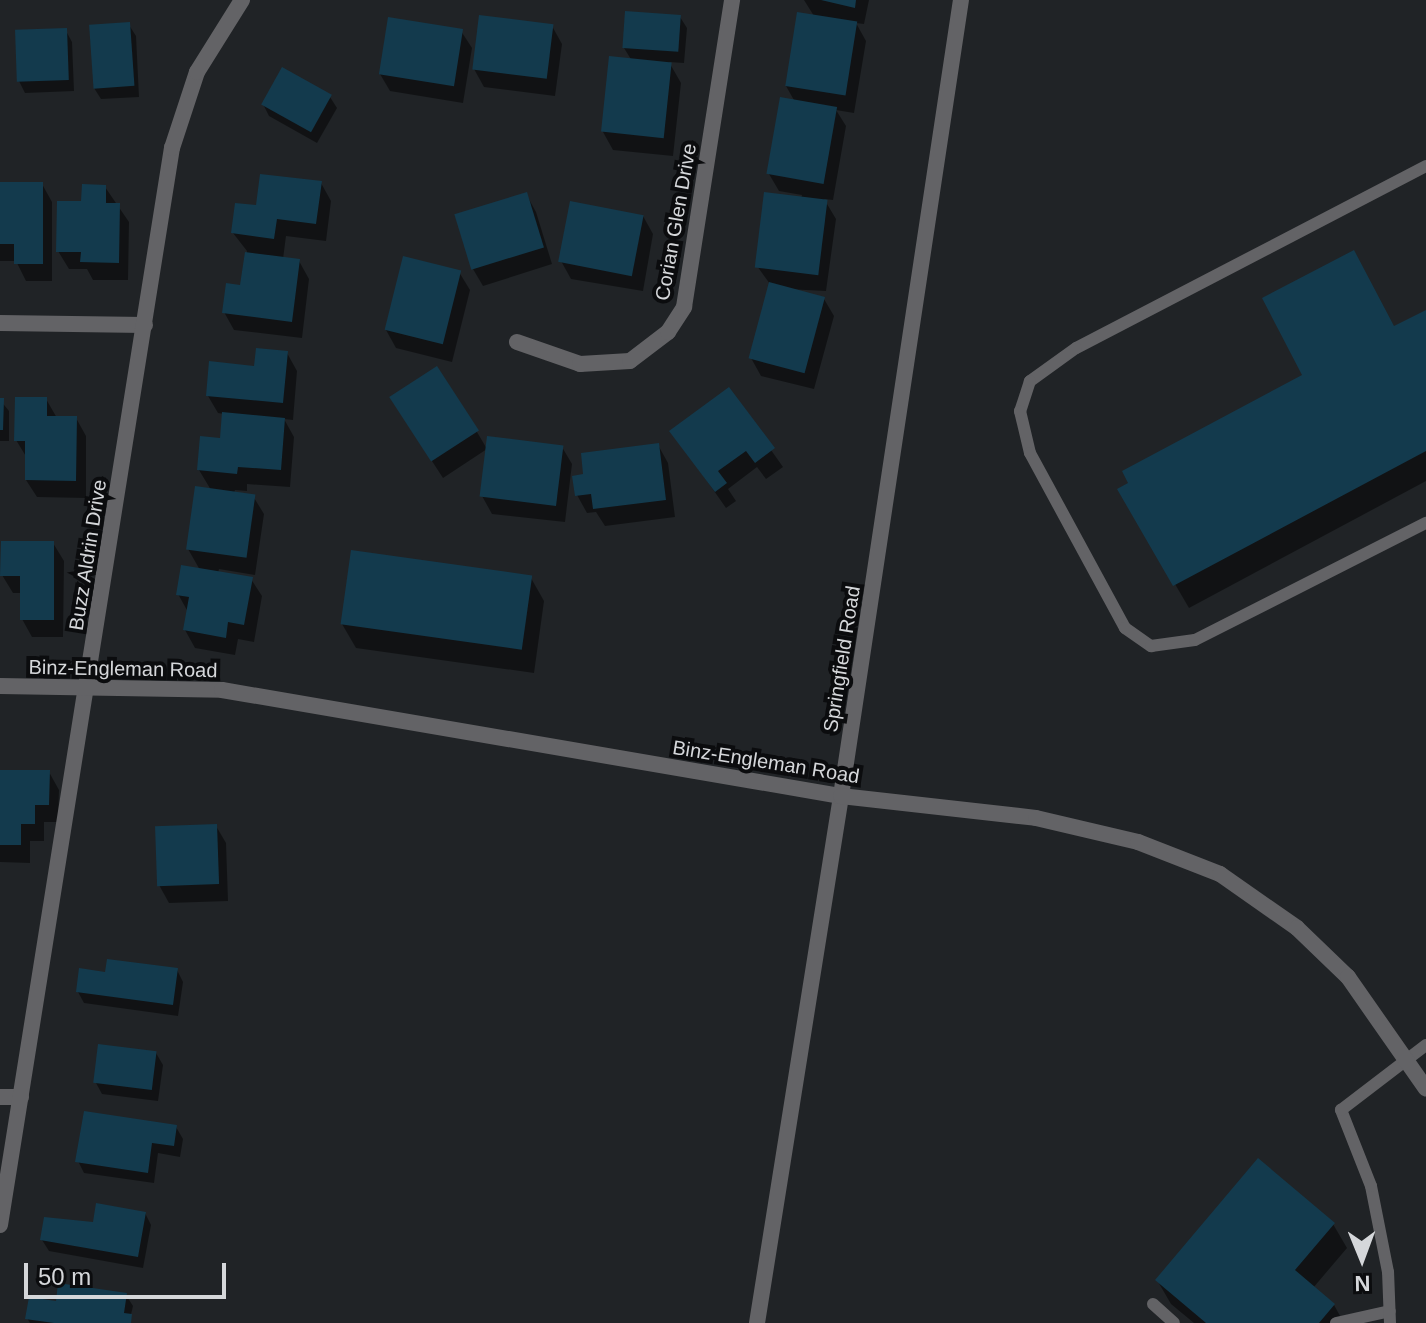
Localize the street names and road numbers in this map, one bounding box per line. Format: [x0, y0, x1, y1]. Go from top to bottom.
street label: Corian Glen Drive [650, 142, 702, 302]
street label: Buzz Aldrin Drive [64, 477, 112, 633]
street label: Springfield Road [819, 584, 865, 734]
street label: Binz-Engleman Road [28, 655, 218, 683]
street label: Binz-Engleman Road [671, 735, 861, 789]

